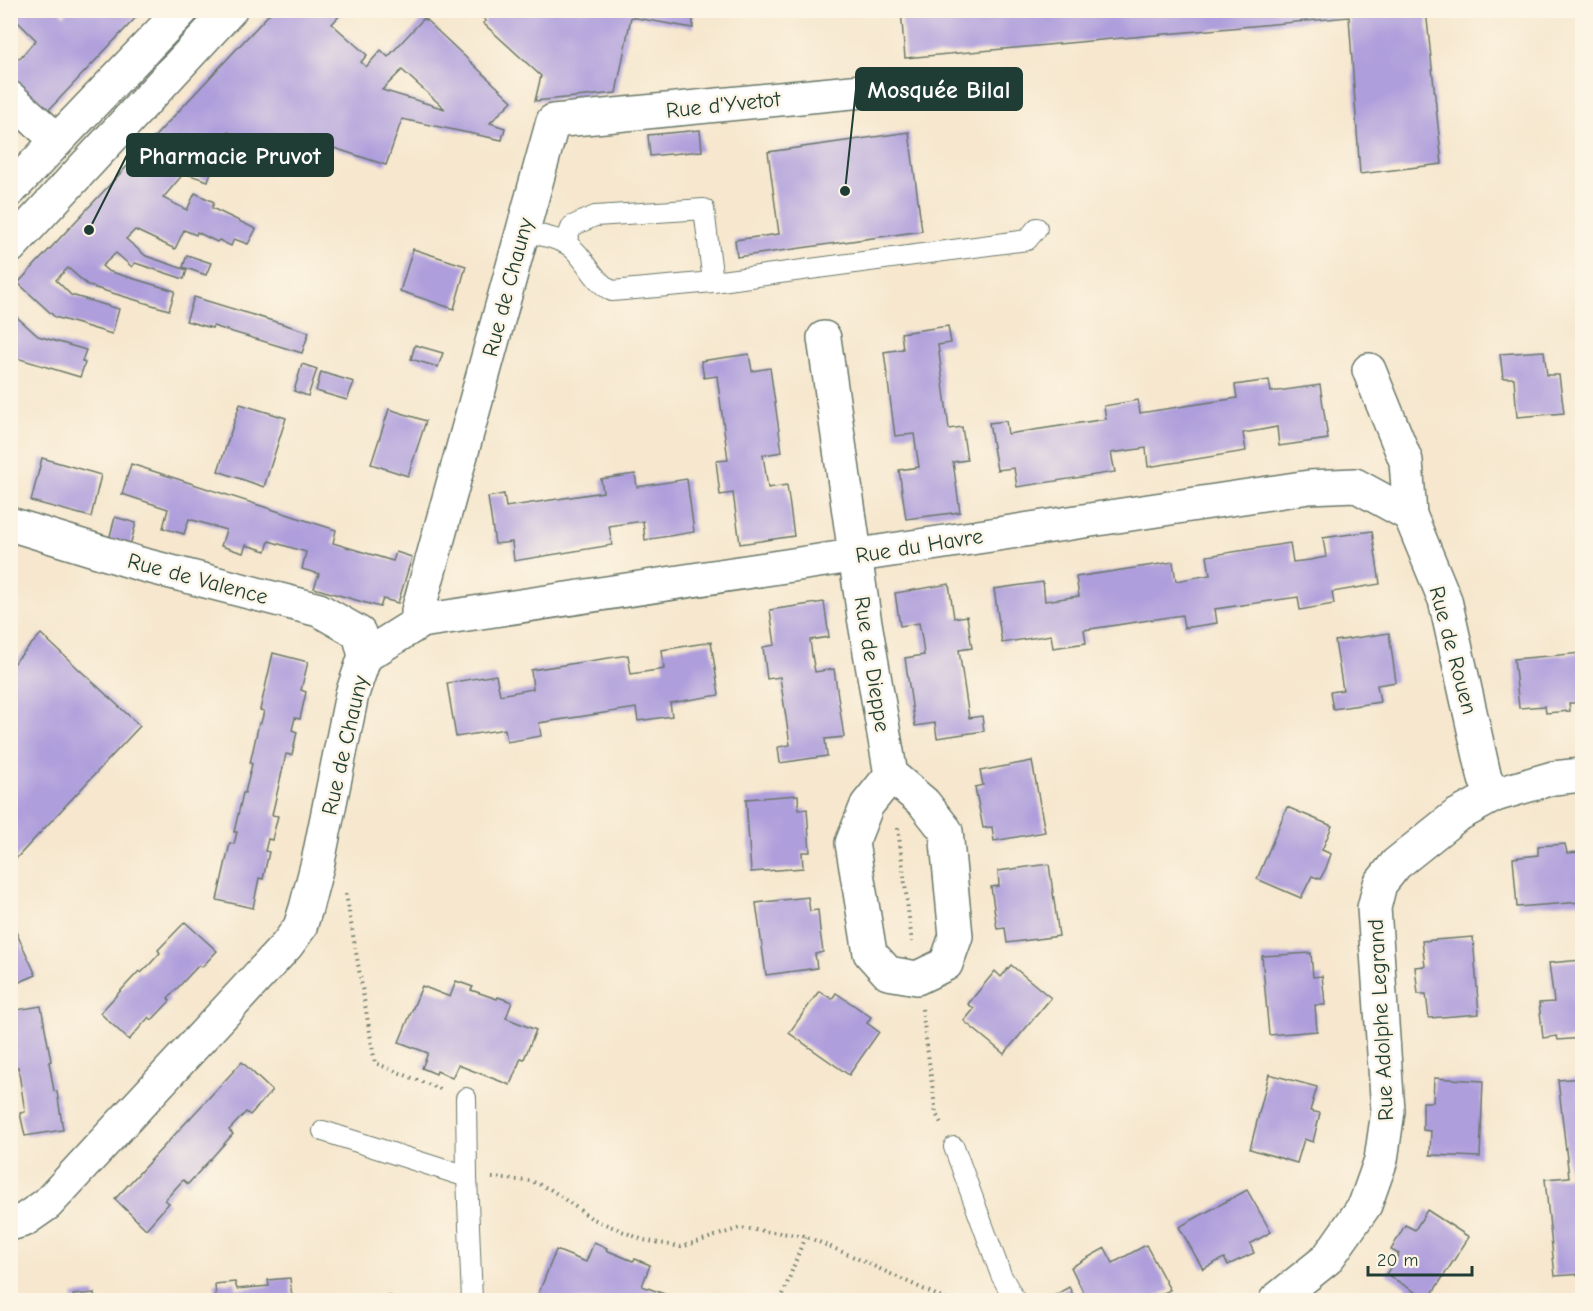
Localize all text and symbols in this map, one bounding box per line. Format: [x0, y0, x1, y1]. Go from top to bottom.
callout: Mosquée Bilal [856, 68, 1022, 110]
text: Mosquée Bilal [868, 76, 1010, 104]
street label: Rue d'Yvetot [665, 86, 782, 124]
callout: Pharmacie Pruvot [127, 134, 333, 176]
text: Pharmacie Pruvot [139, 142, 322, 170]
street label: Rue de Chauny [477, 215, 539, 360]
street label: Rue du Havre [854, 523, 985, 569]
street label: Rue de Valence [125, 548, 271, 610]
street label: Rue de Rouen [1423, 583, 1483, 717]
street label: Rue de Dieppe [848, 594, 896, 734]
street label: Rue de Chauny [316, 673, 374, 818]
street label: Rue Adolphe Legrand [1363, 918, 1399, 1122]
scale bar [1368, 1239, 1472, 1277]
text: 20 m [1377, 1250, 1418, 1271]

